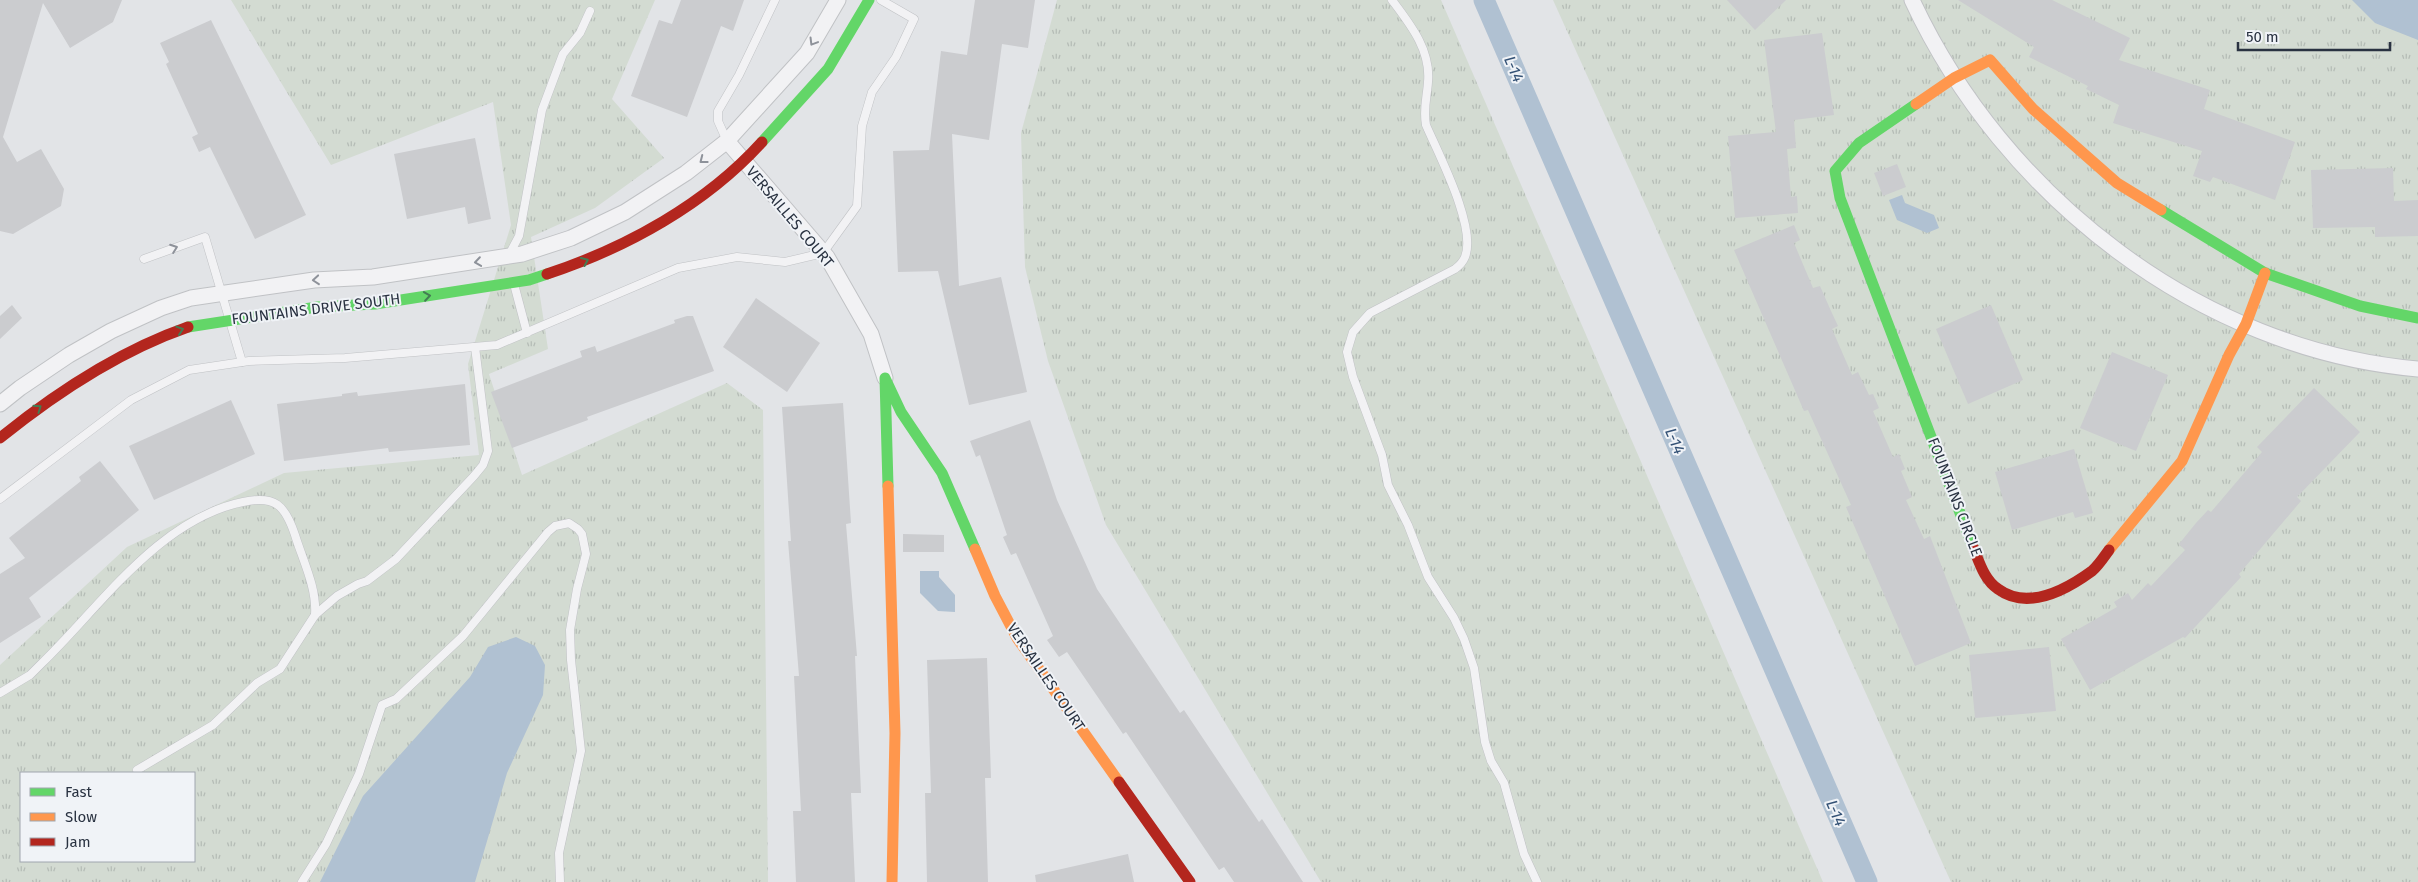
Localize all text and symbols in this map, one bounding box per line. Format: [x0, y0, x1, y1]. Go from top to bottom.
scale bar [2238, 20, 2390, 52]
text: 50 m [2246, 28, 2279, 46]
one-way arrow [810, 36, 820, 45]
water label: L-14 [1500, 53, 1528, 85]
one-way arrow [699, 154, 708, 163]
street label: VERSAILLES COURT [742, 163, 838, 271]
one-way arrow [170, 244, 178, 254]
one-way arrow [473, 256, 482, 266]
one-way arrow [580, 256, 589, 267]
one-way arrow [312, 274, 320, 285]
street label: FOUNTAINS DRIVE SOUTH [231, 290, 401, 328]
one-way arrow [423, 291, 431, 302]
one-way arrow [175, 326, 184, 336]
one-way arrow [32, 405, 42, 414]
water label: L-14 [1661, 425, 1689, 457]
street label: FOUNTAINS CIRCLE [1924, 435, 1986, 559]
street label: VERSAILLES COURT [1003, 620, 1089, 735]
legend [20, 772, 195, 862]
text: Fast [65, 783, 92, 801]
water label: L-14 [1822, 797, 1850, 829]
text: Slow [65, 808, 97, 826]
text: Jam [65, 833, 91, 851]

